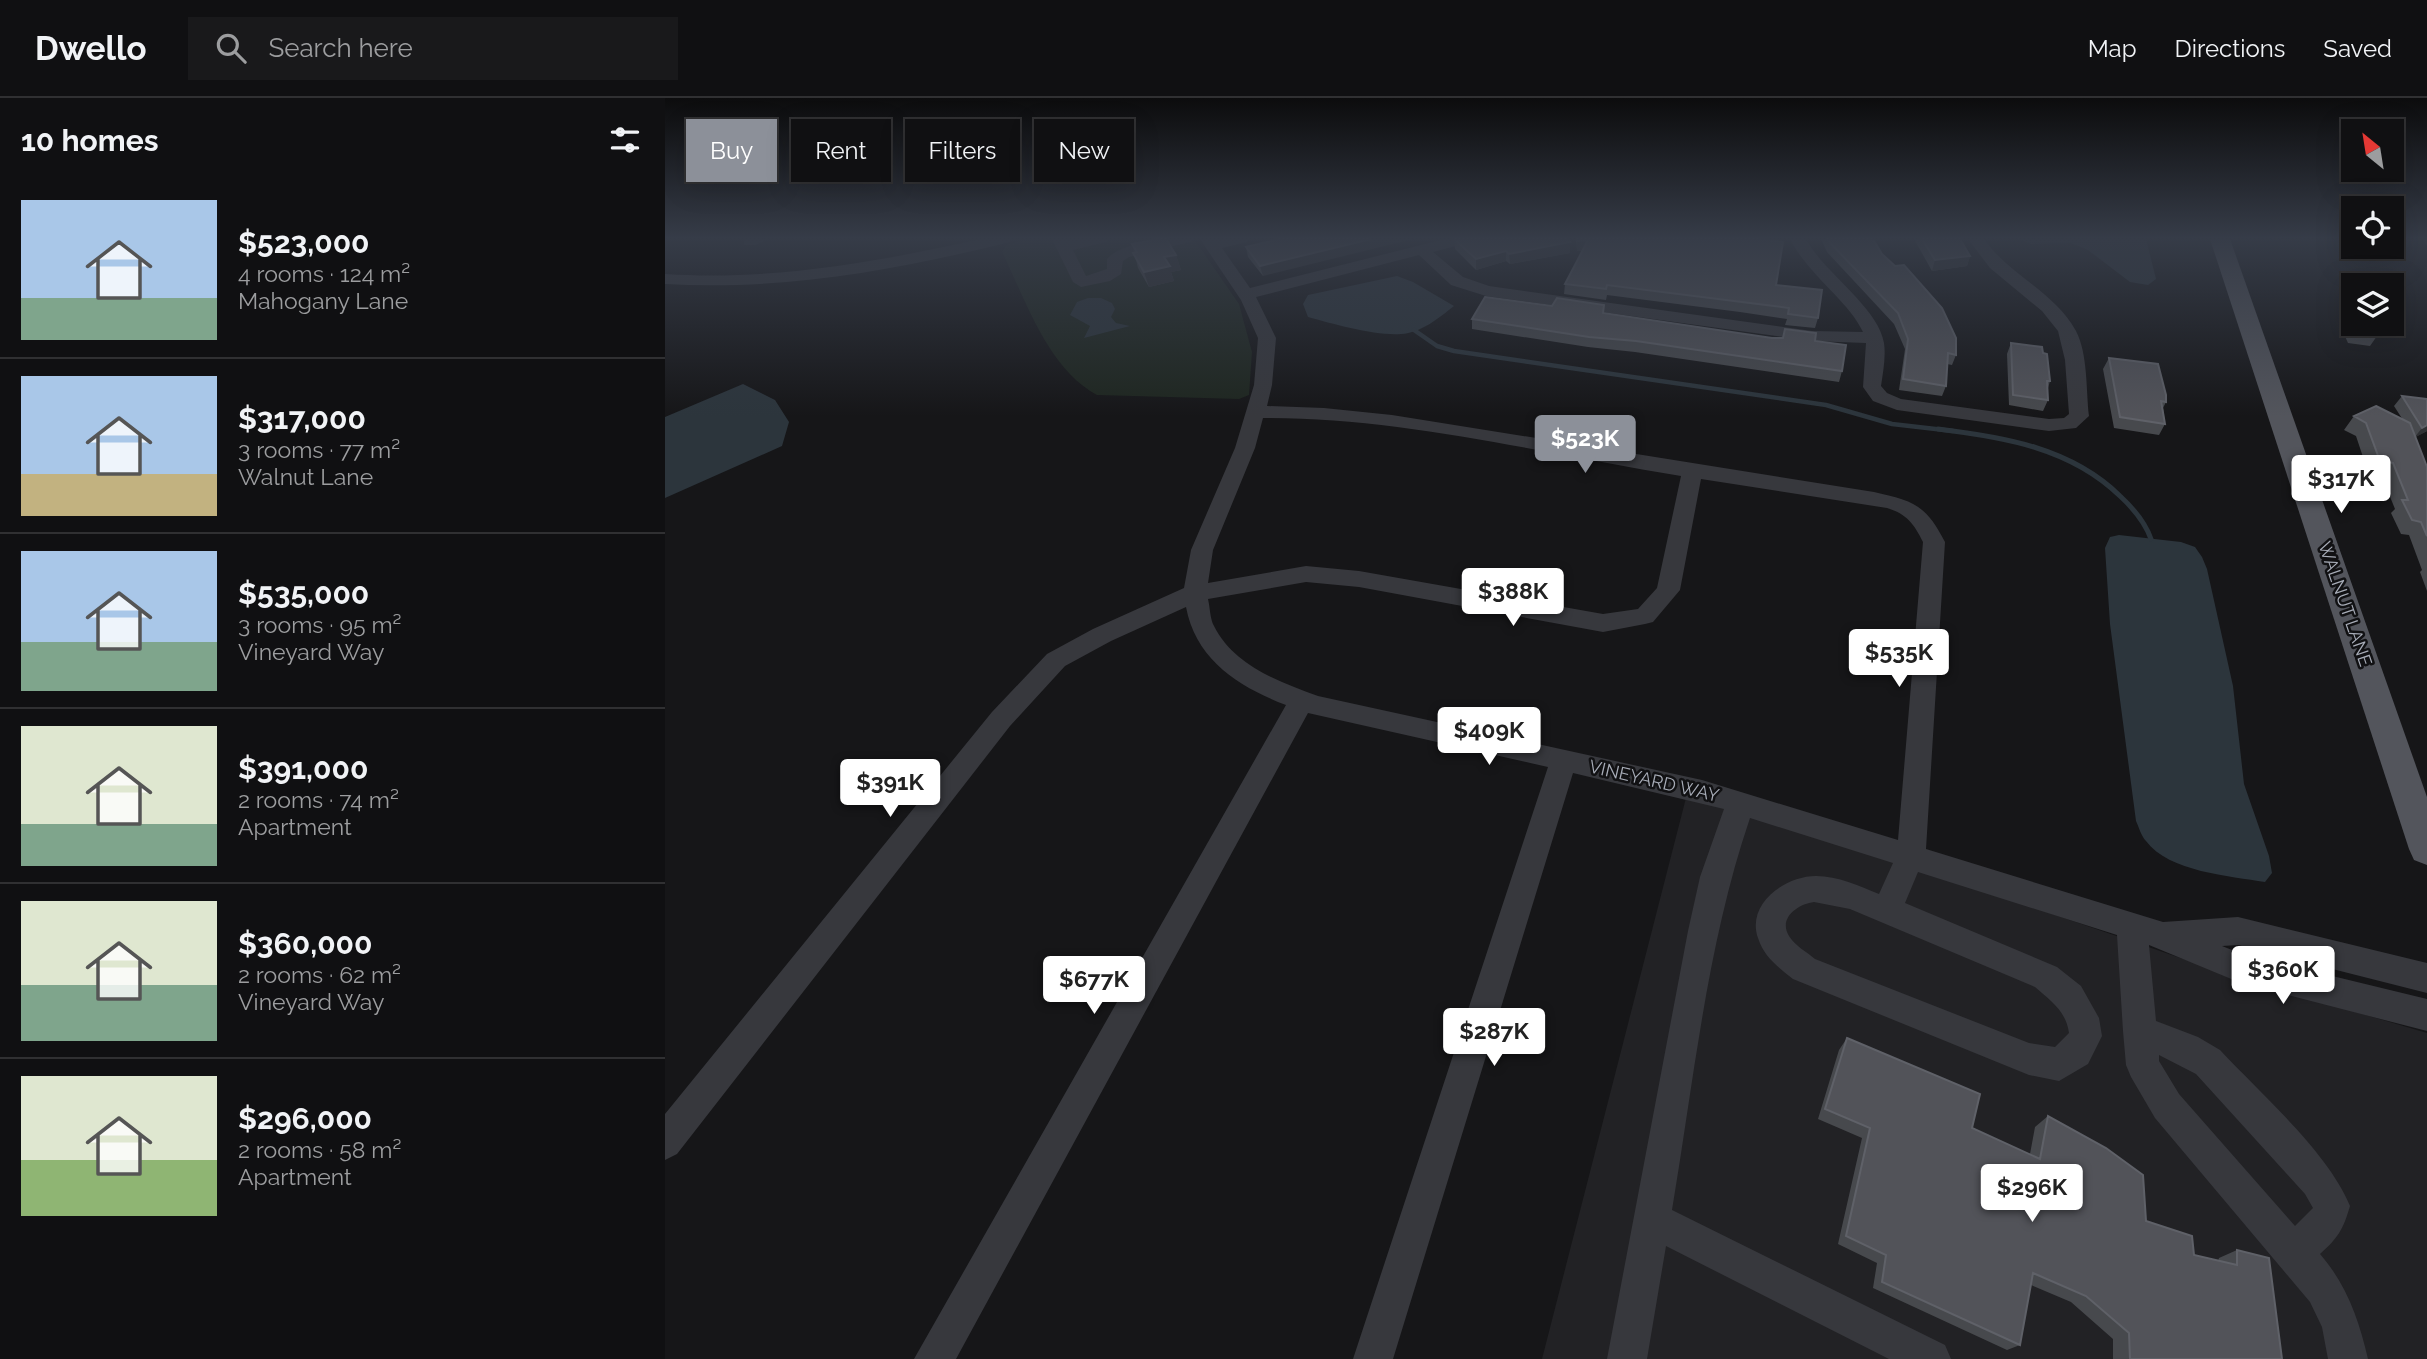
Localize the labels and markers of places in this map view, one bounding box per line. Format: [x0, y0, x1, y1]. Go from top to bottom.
pin: $523K [1536, 416, 1634, 475]
pin: $317K [2292, 456, 2390, 515]
pin: $388K [1464, 568, 1562, 628]
pin: $535K [1850, 630, 1948, 689]
pin: $409K [1440, 708, 1538, 767]
pin: $391K [841, 760, 939, 819]
pin: $360K [2234, 946, 2332, 1006]
pin: $677K [1045, 956, 1143, 1016]
pin: $287K [1445, 1009, 1543, 1068]
pin: $296K [1983, 1164, 2081, 1224]

